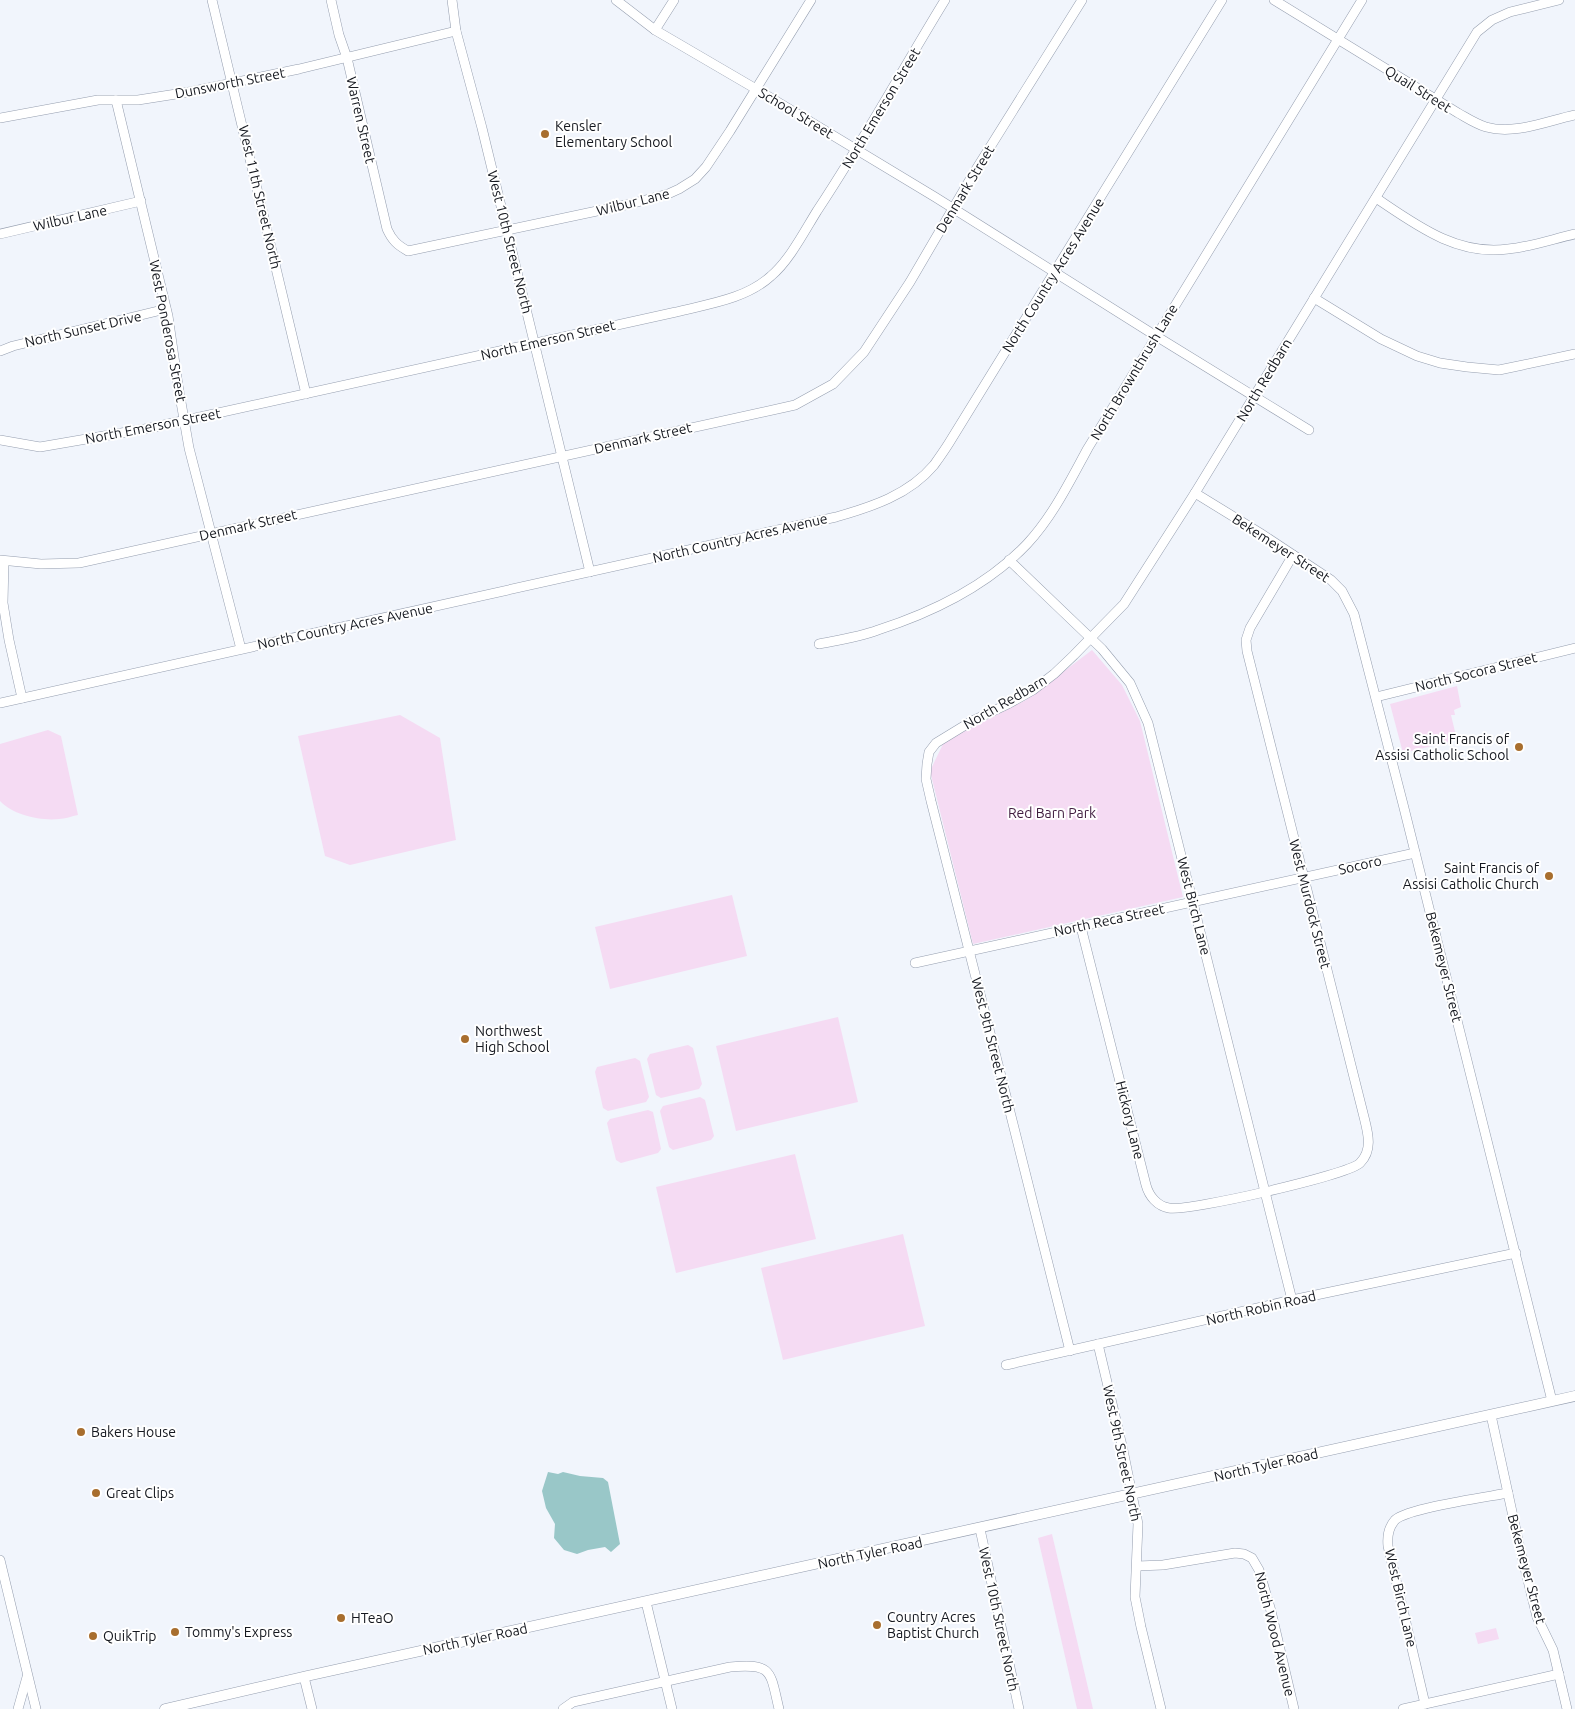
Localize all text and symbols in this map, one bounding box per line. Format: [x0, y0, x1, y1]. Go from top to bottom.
street label: North Emerson Street [839, 44, 924, 171]
street label: Quail Street [1382, 62, 1455, 116]
street label: Dunsworth Street [173, 64, 287, 102]
street label: Warren Street [343, 75, 379, 165]
street label: School Street [756, 84, 837, 142]
place label: Kensler Elementary School [555, 118, 673, 150]
street label: West 11th Street North [236, 124, 284, 270]
marker: Kensler Elementary School [539, 128, 551, 140]
street label: Denmark Street [933, 142, 998, 236]
street label: West 10th Street North [484, 169, 536, 315]
street label: Wilbur Lane [595, 185, 671, 219]
street label: North Country Acres Avenue [999, 195, 1107, 355]
street label: Wilbur Lane [32, 202, 108, 234]
street label: West Ponderosa Street [146, 258, 190, 404]
street label: North Brownthrush Lane [1087, 301, 1181, 443]
street label: North Sunset Drive [23, 308, 143, 350]
street label: North Emerson Street [479, 317, 617, 363]
street label: North Redbarn [1233, 336, 1295, 424]
street label: North Emerson Street [84, 405, 223, 447]
street label: Denmark Street [593, 419, 694, 457]
street label: Denmark Street [198, 506, 299, 544]
street label: North Country Acres Avenue [651, 510, 829, 566]
street label: Bekemeyer Street [1229, 511, 1333, 586]
street label: North Country Acres Avenue [256, 600, 434, 652]
street label: North Socora Street [1413, 649, 1539, 695]
street label: North Redbarn [961, 672, 1049, 732]
place label: Saint Francis of Assisi Catholic School [1375, 731, 1510, 763]
marker: Saint Francis of Assisi Catholic School [1513, 741, 1525, 753]
park label: Red Barn Park [1008, 805, 1096, 821]
street label: West Murdock Street [1286, 838, 1334, 971]
street label: Socoro [1337, 852, 1383, 878]
street label: West Birch Lane [1174, 855, 1214, 957]
place label: Saint Francis of Assisi Catholic Church [1403, 860, 1540, 892]
marker: Saint Francis of Assisi Catholic Church [1543, 870, 1555, 882]
street label: North Reca Street [1052, 900, 1166, 940]
street label: Bekemeyer Street [1423, 910, 1466, 1024]
street label: West 9th Street North [968, 976, 1018, 1114]
place label: Northwest High School [475, 1023, 550, 1055]
marker: Northwest High School [459, 1033, 471, 1045]
street label: Hickory Lane [1113, 1079, 1147, 1161]
street label: North Robin Road [1205, 1288, 1317, 1328]
street label: West 9th Street North [1100, 1383, 1144, 1523]
place label: Bakers House [91, 1424, 176, 1440]
marker: Bakers House [75, 1426, 87, 1438]
street label: North Tyler Road [1212, 1445, 1320, 1485]
place label: Great Clips [106, 1485, 174, 1501]
marker: Great Clips [90, 1487, 102, 1499]
street label: Bekemeyer Street [1505, 1512, 1549, 1626]
street label: North Tyler Road [816, 1534, 924, 1572]
street label: West 10th Street North [976, 1545, 1022, 1693]
street label: West Birch Lane [1382, 1547, 1420, 1649]
street label: North Wood Avenue [1252, 1570, 1298, 1698]
place label: Country Acres Baptist Church [887, 1609, 979, 1641]
place label: HTeaO [351, 1610, 394, 1626]
marker: HTeaO [335, 1612, 347, 1624]
marker: Country Acres Baptist Church [871, 1619, 883, 1631]
street label: North Tyler Road [421, 1620, 529, 1658]
place label: Tommy's Express [185, 1624, 292, 1640]
marker: Tommy's Express [169, 1626, 181, 1638]
place label: QuikTrip [103, 1628, 157, 1644]
marker: QuikTrip [87, 1630, 99, 1642]

